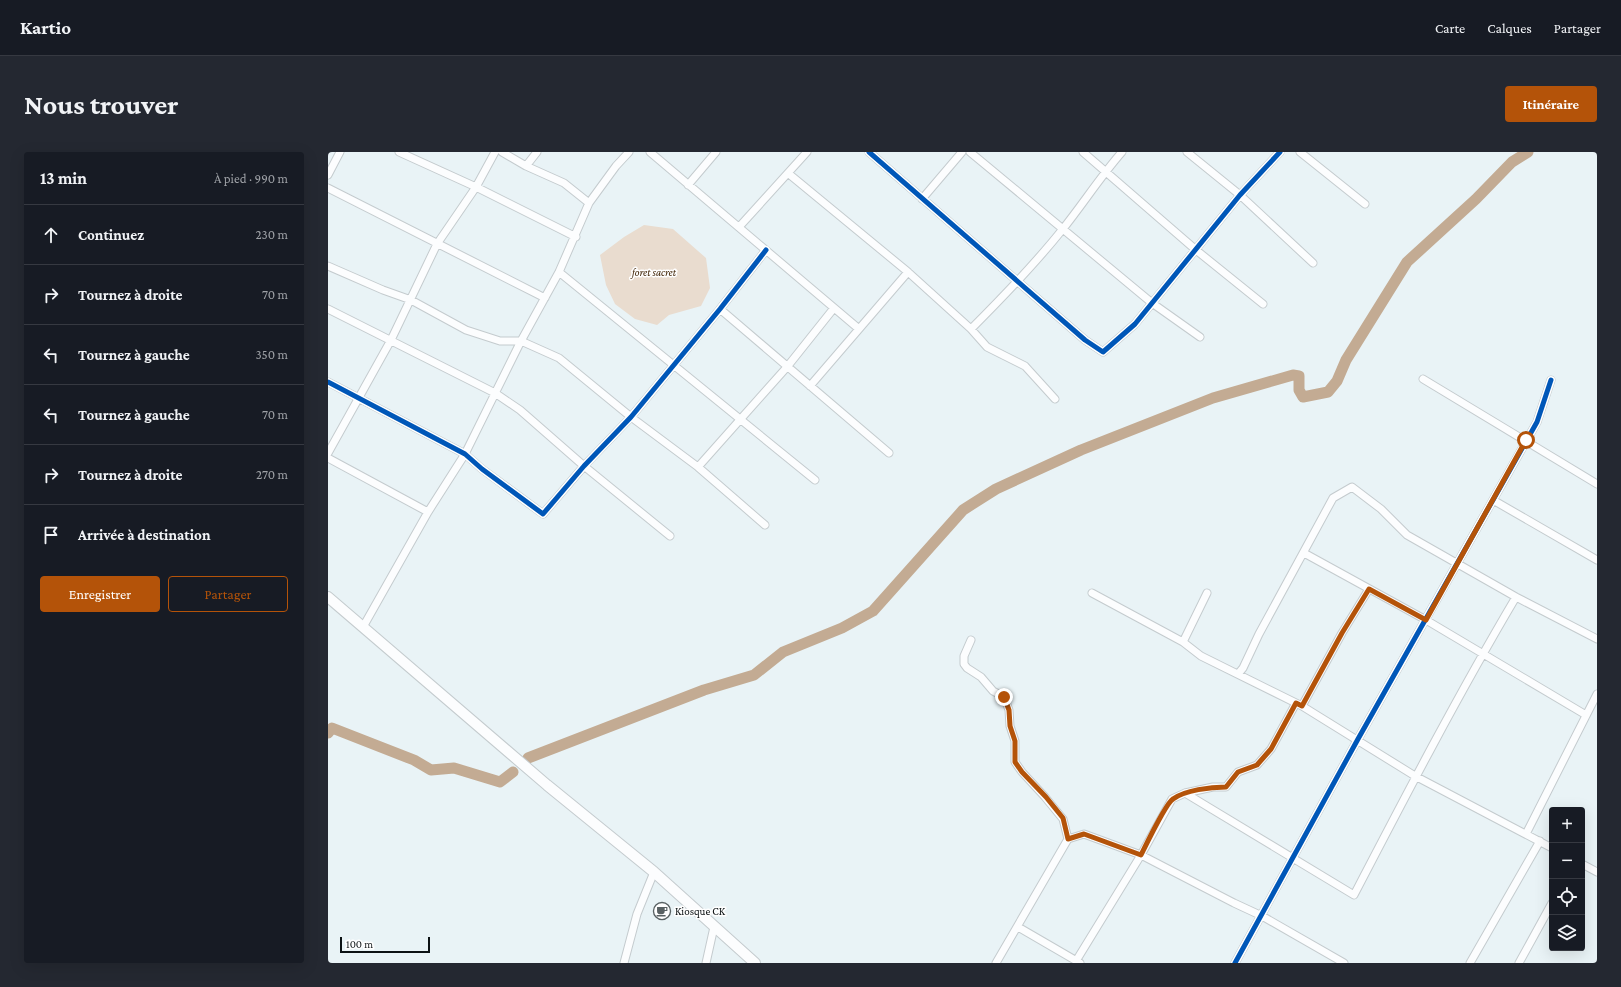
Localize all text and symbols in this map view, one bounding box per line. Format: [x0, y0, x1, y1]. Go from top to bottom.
text: Kartio [20, 17, 71, 38]
text: Carte [1435, 20, 1465, 36]
text: Calques [1487, 20, 1532, 36]
text: Partager [1554, 20, 1601, 36]
button: Itinéraire [1505, 86, 1597, 122]
text: Nous trouver [24, 89, 178, 120]
text: 13 min [40, 169, 87, 188]
text: À pied · 990 m [214, 171, 288, 186]
icon: ahead [40, 224, 62, 246]
text: Continuez [78, 227, 144, 243]
text: 230 m [255, 227, 288, 242]
park label: foret sacret [630, 266, 677, 279]
icon: right [40, 284, 62, 306]
text: Tournez à droite [78, 287, 182, 303]
text: 70 m [262, 287, 288, 302]
icon: left [40, 344, 62, 366]
text: Tournez à gauche [78, 347, 190, 363]
text: 350 m [255, 347, 288, 362]
icon: left [40, 404, 62, 426]
text: Tournez à gauche [78, 407, 190, 423]
text: 70 m [262, 407, 288, 422]
route start [1517, 431, 1535, 449]
icon: right [40, 464, 62, 486]
text: Tournez à droite [78, 467, 182, 483]
text: 270 m [256, 467, 288, 482]
icon: arrive [40, 524, 62, 546]
text: Arrivée à destination [78, 527, 211, 543]
button: Enregistrer [40, 576, 160, 612]
button: Partager [168, 576, 288, 612]
route end [995, 688, 1013, 706]
map controls [1549, 807, 1585, 951]
button: + [1549, 807, 1585, 843]
button: − [1549, 843, 1585, 879]
button: locate [1549, 879, 1585, 915]
cafe icon: Kiosque CK [652, 901, 672, 921]
place label: Kiosque CK [675, 905, 726, 918]
button: layers [1549, 915, 1585, 951]
scale bar [340, 935, 430, 954]
text: 100 m [346, 938, 373, 950]

